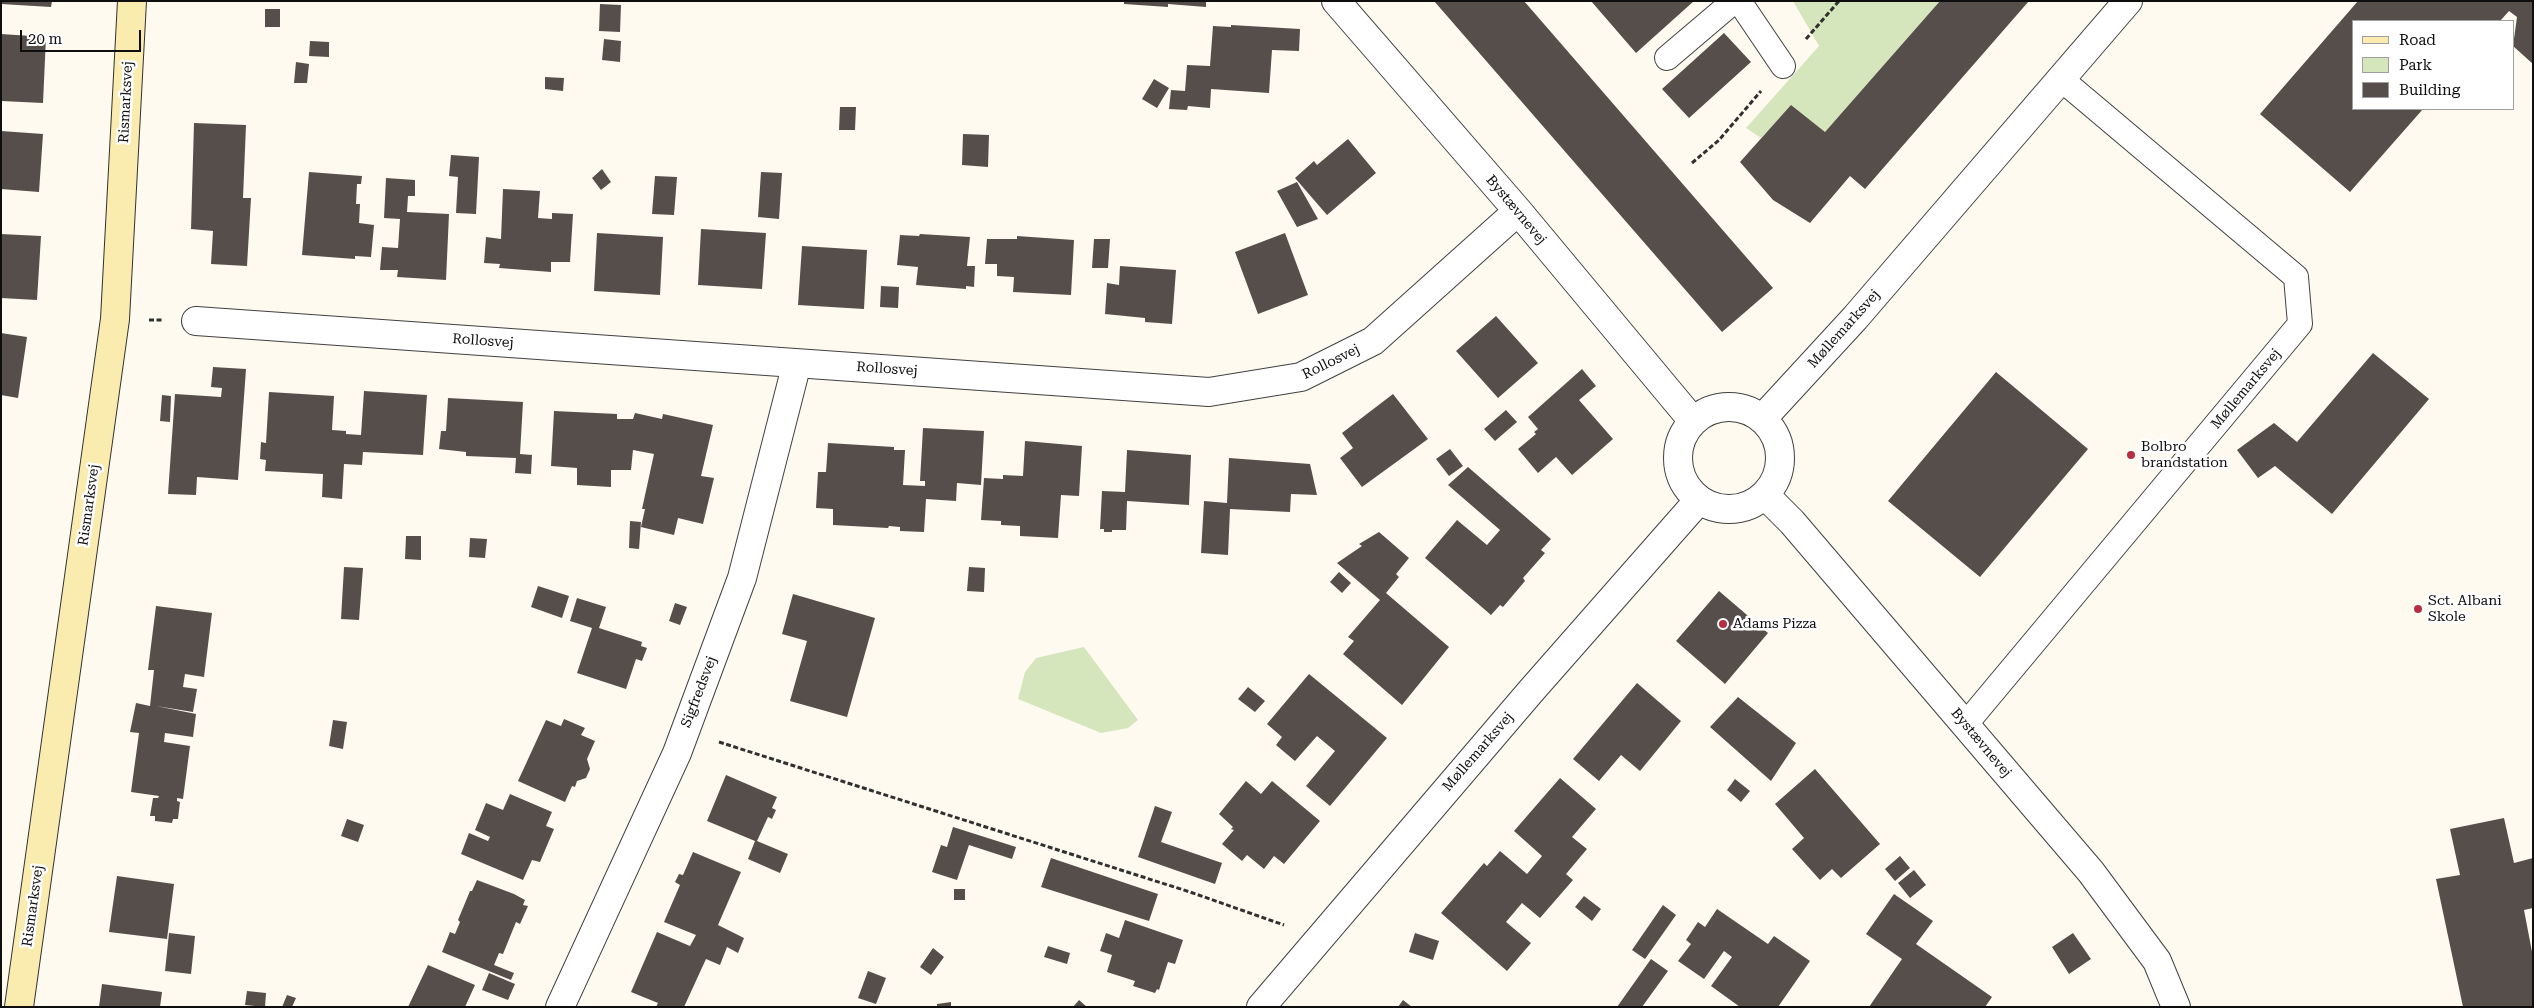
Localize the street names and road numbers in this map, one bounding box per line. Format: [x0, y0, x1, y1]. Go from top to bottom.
street label: Rismarksvej [115, 61, 137, 143]
street label: Bystævnevej [1482, 172, 1550, 248]
street label: Møllemarksvej [1804, 286, 1884, 372]
street label: Rollosvej [452, 330, 514, 352]
street label: Rollosvej [1300, 341, 1362, 383]
street label: Møllemarksvej [2208, 346, 2284, 432]
street label: Rollosvej [856, 358, 918, 380]
street label: Rismarksvej [75, 463, 103, 547]
street label: Sigfredsvej [678, 654, 720, 730]
street label: Bystævnevej [1947, 705, 2015, 781]
street label: Møllemarksvej [1439, 709, 1517, 795]
street label: Rismarksvej [19, 864, 47, 948]

